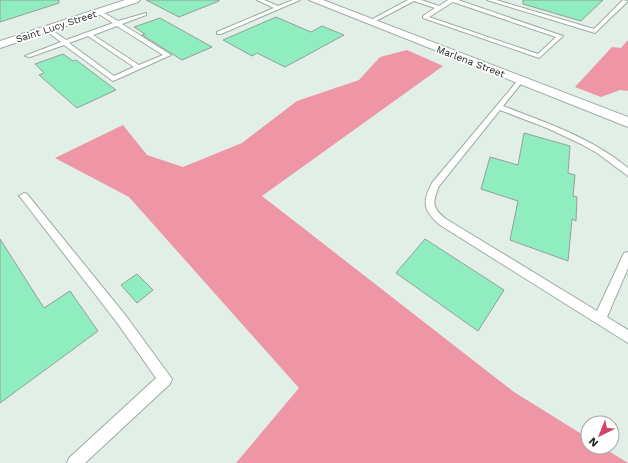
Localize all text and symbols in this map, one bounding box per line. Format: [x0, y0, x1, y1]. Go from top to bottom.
street label: Saint Lucy Street [14, 8, 99, 45]
street label: Marlena Street [435, 43, 507, 80]
north arrow [580, 415, 620, 455]
text: N [586, 434, 601, 449]

